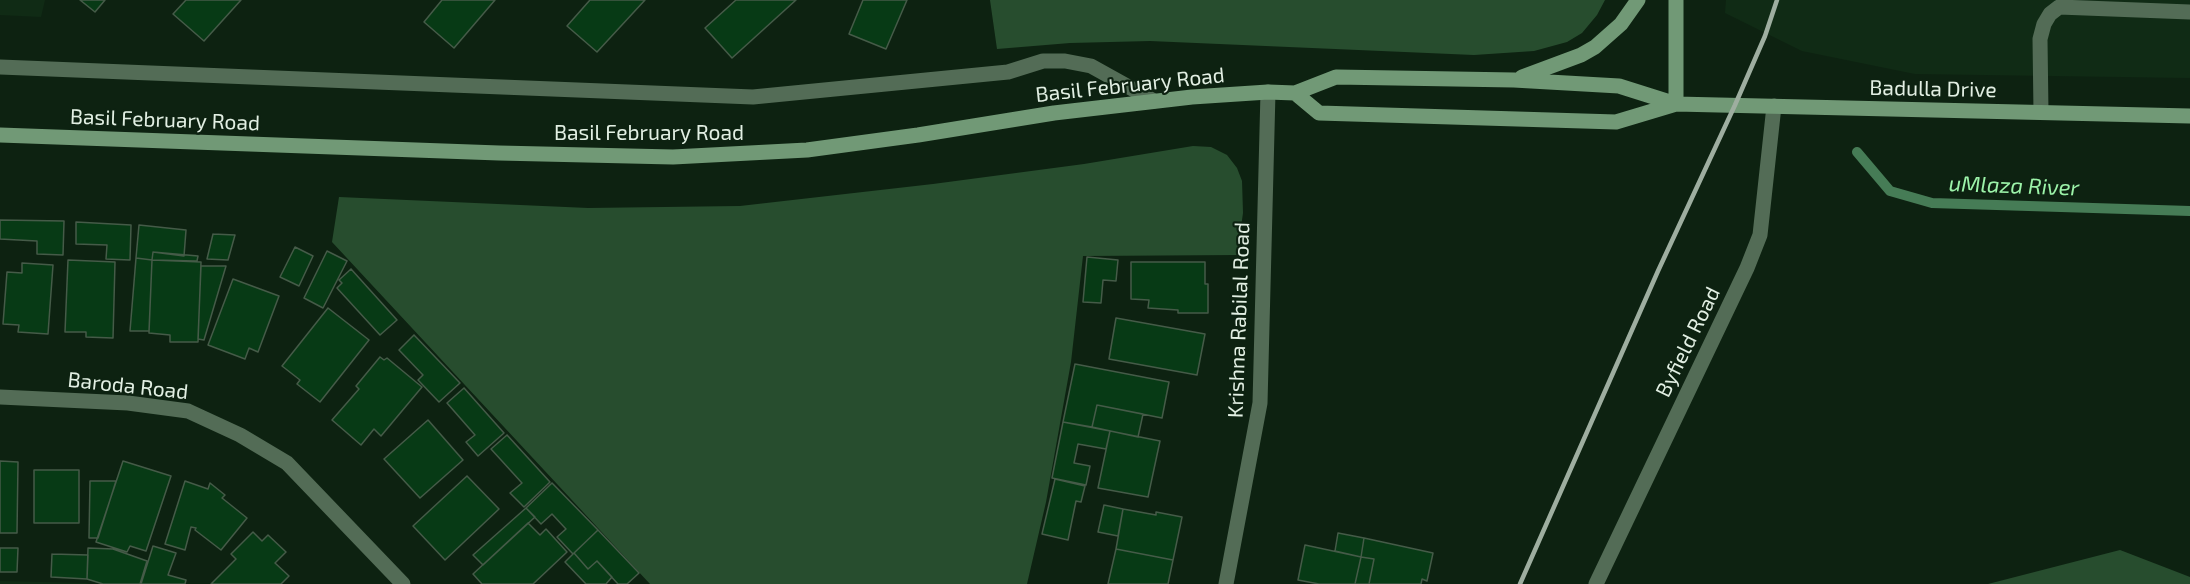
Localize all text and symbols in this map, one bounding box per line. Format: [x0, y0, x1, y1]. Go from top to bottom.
street label: Basil February Road [1034, 63, 1226, 107]
street label: Badulla Drive [1869, 75, 1997, 103]
street label: Basil February Road [70, 104, 260, 136]
street label: Basil February Road [554, 120, 744, 146]
water label: uMlaza River [1948, 171, 2080, 201]
street label: Krishna Rabilal Road [1223, 222, 1255, 418]
street label: Byfield Road [1650, 283, 1726, 401]
street label: Baroda Road [66, 367, 190, 405]

